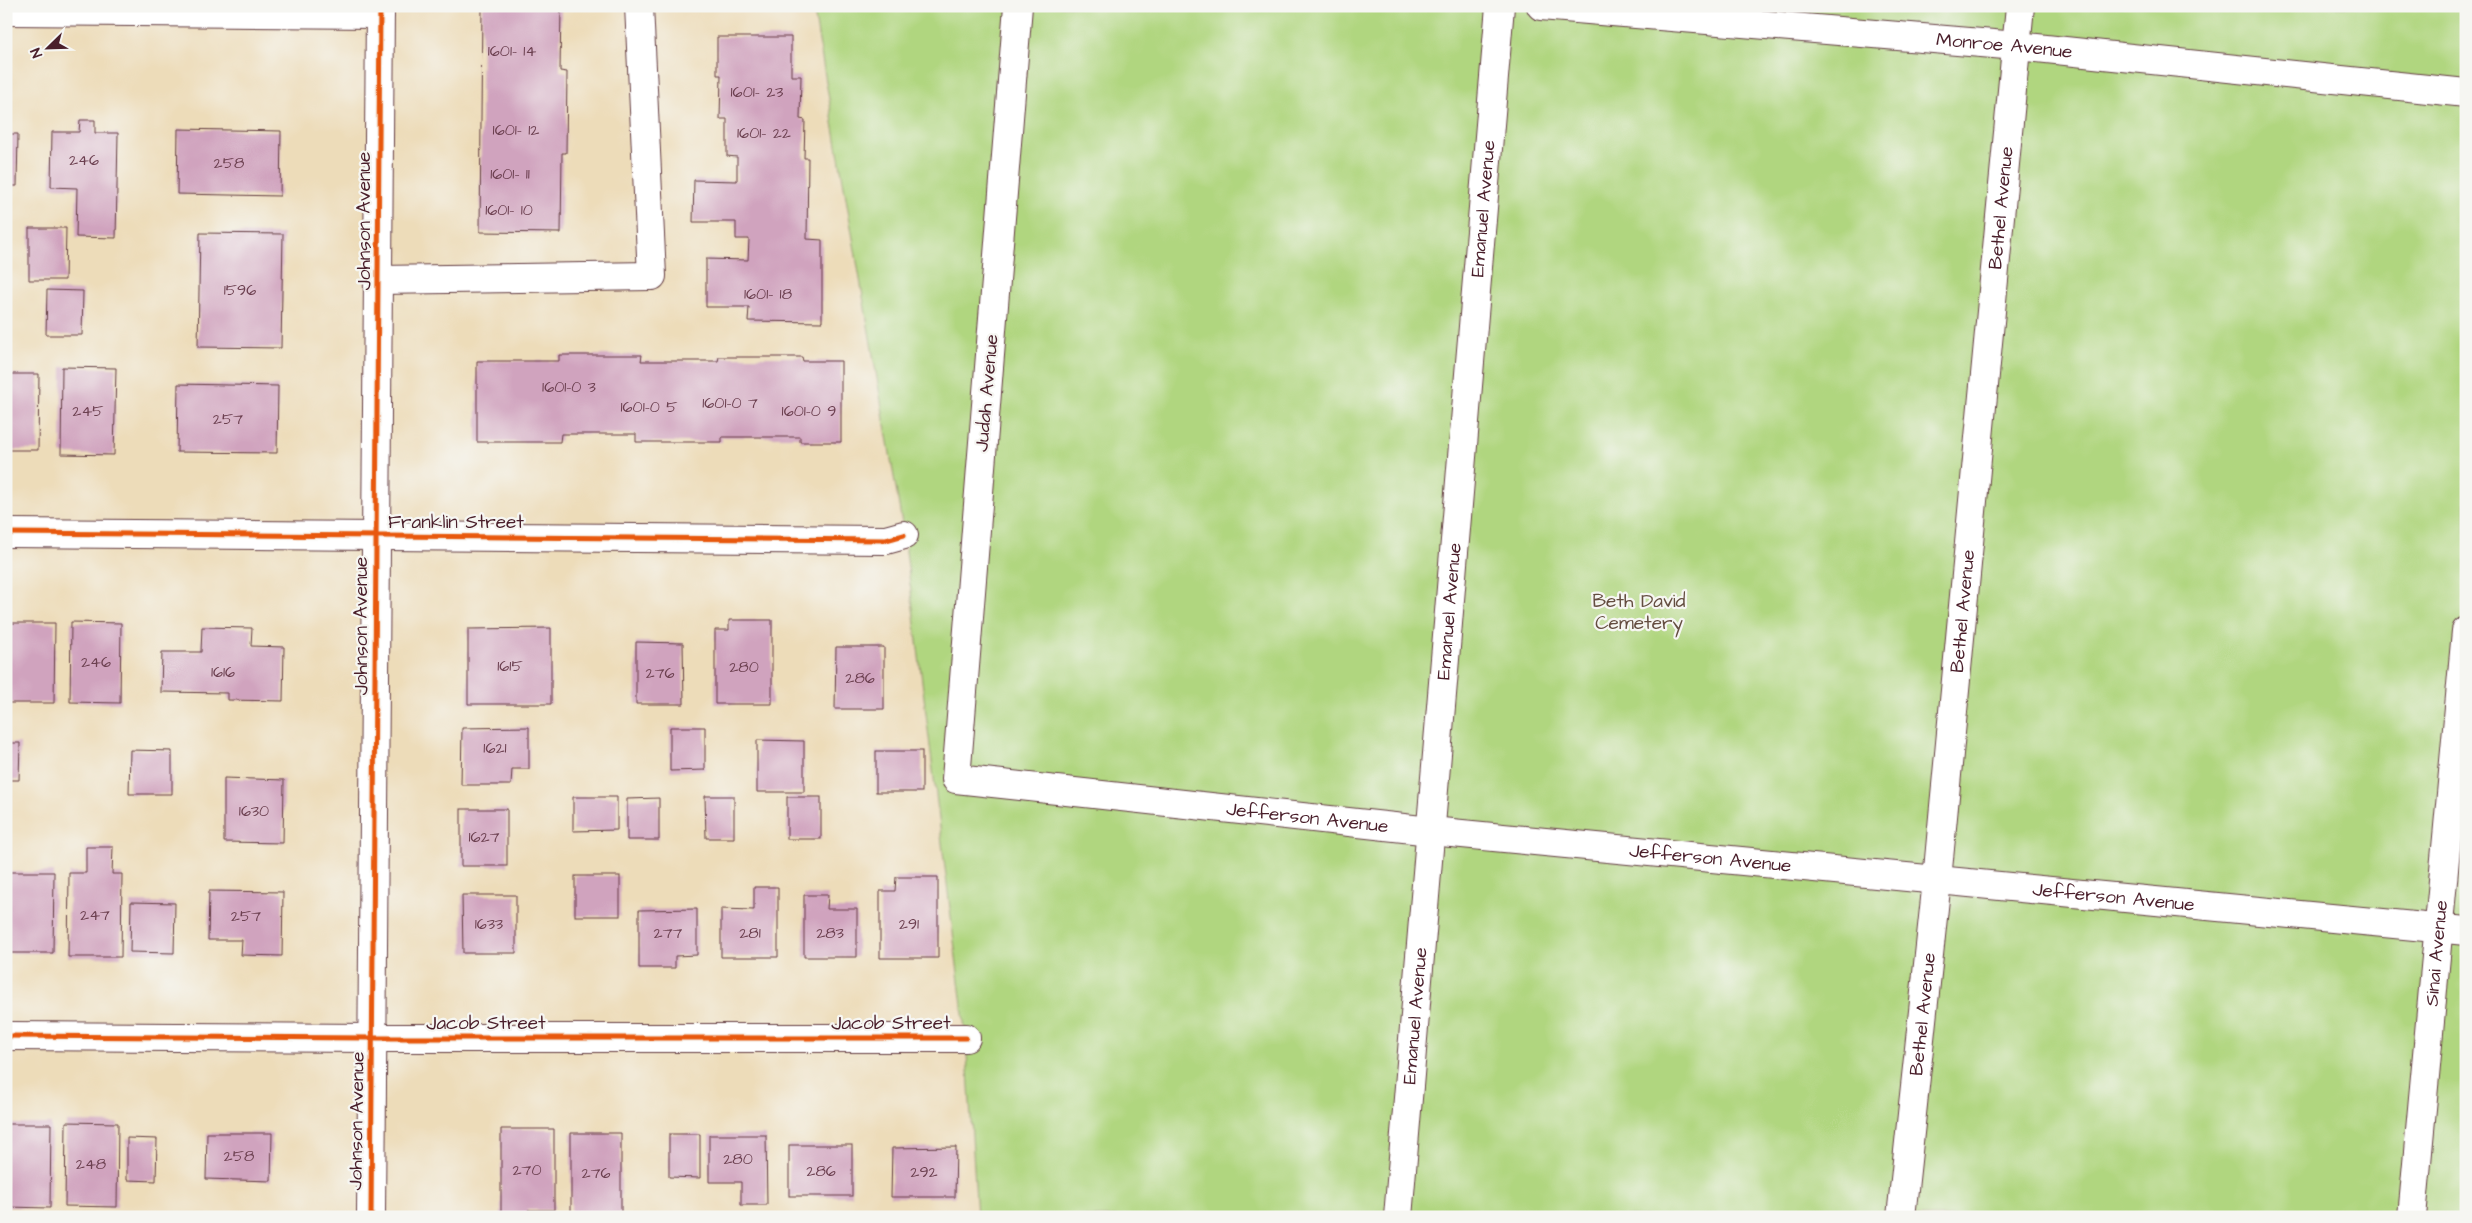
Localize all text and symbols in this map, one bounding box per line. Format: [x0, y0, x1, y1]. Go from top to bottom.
north arrow [22, 22, 72, 72]
street label: Monroe Avenue [1935, 26, 2074, 65]
house number: 1601- 14 [488, 40, 536, 62]
text: N [26, 45, 48, 61]
house number: 1601- 23 [731, 81, 783, 103]
house number: 1601- 12 [493, 119, 539, 141]
house number: 1601- 22 [737, 122, 791, 144]
street label: Emanuel Avenue [1464, 139, 1502, 278]
street label: Bethel Avenue [1982, 145, 2020, 271]
house number: 246 [69, 149, 99, 171]
house number: 258 [214, 152, 244, 174]
street label: Johnson Avenue [351, 152, 378, 290]
house number: 1601- 11 [490, 163, 530, 185]
house number: 1601- 10 [485, 199, 533, 221]
house number: 1596 [224, 279, 256, 301]
house number: 1601- 18 [744, 283, 792, 305]
street label: Judah Avenue [968, 333, 1006, 453]
house number: 1601-0 3 [542, 376, 596, 398]
house number: 1601-0 7 [702, 392, 758, 414]
house number: 1601-0 5 [620, 396, 678, 418]
house number: 245 [72, 400, 104, 422]
house number: 1601-0 9 [782, 400, 836, 422]
house number: 257 [213, 408, 243, 430]
street label: Franklin Street [388, 509, 524, 536]
street label: Emanuel Avenue [1430, 541, 1468, 681]
street label: Bethel Avenue [1943, 548, 1982, 674]
street label: Johnson Avenue [348, 557, 375, 695]
park label: Beth David Cemetery [1593, 588, 1686, 638]
house number: 246 [81, 651, 111, 673]
house number: 1615 [497, 655, 523, 677]
house number: 280 [729, 656, 759, 678]
house number: 1616 [211, 661, 235, 683]
house number: 276 [645, 662, 675, 684]
house number: 286 [845, 667, 875, 689]
house number: 1621 [483, 737, 507, 759]
street label: Jefferson Avenue [1225, 795, 1390, 840]
house number: 1630 [239, 800, 269, 822]
house number: 1627 [468, 826, 500, 848]
street label: Jefferson Avenue [1628, 837, 1793, 879]
street label: Jefferson Avenue [2031, 876, 2196, 918]
street label: Sinai Avenue [2418, 899, 2455, 1007]
house number: 247 [80, 904, 110, 926]
house number: 257 [231, 905, 261, 927]
house number: 1633 [475, 913, 503, 935]
house number: 291 [899, 913, 919, 935]
house number: 277 [654, 922, 683, 944]
house number: 281 [739, 922, 761, 944]
house number: 283 [816, 922, 844, 944]
street label: Emanuel Avenue [1396, 946, 1434, 1085]
street label: Bethel Avenue [1903, 951, 1943, 1077]
street label: Jacob Street [426, 1010, 546, 1037]
street label: Jacob Street [831, 1010, 951, 1037]
street label: Johnson Avenue [342, 1051, 372, 1191]
house number: 258 [224, 1145, 254, 1167]
house number: 280 [723, 1148, 753, 1170]
house number: 248 [76, 1153, 106, 1175]
house number: 270 [512, 1159, 542, 1181]
house number: 286 [806, 1160, 836, 1182]
house number: 292 [910, 1161, 938, 1183]
house number: 276 [581, 1162, 611, 1184]

